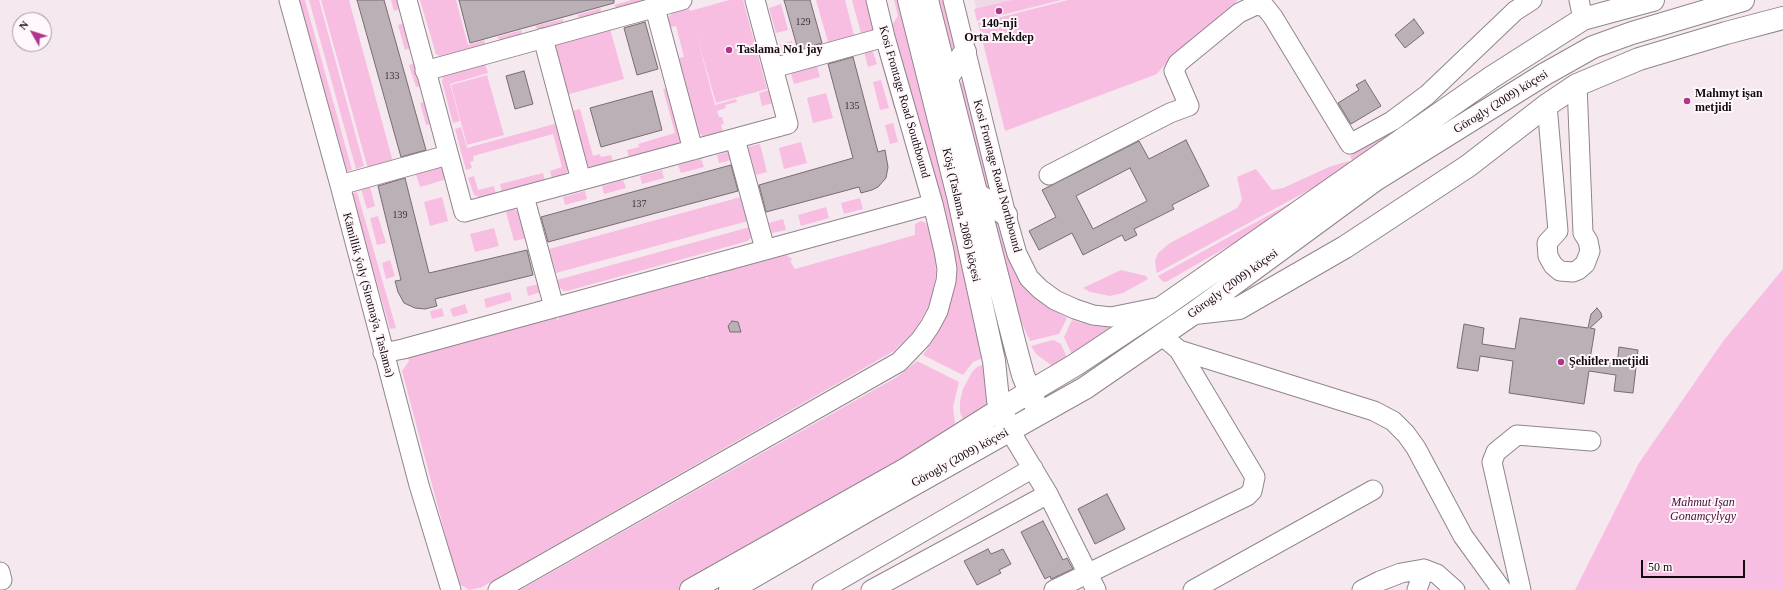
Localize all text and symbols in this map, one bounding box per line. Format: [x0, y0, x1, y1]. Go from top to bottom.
marker: 140-nji Orta Mekdep [994, 6, 1004, 16]
north arrow [12, 12, 52, 52]
house number: 129 [796, 16, 810, 28]
place label: 140-nji Orta Mekdep [964, 17, 1034, 45]
text: N [16, 18, 31, 32]
street label: Kosi Frontage Road Southbound [875, 24, 933, 180]
place label: Taslama No1 jay [737, 43, 823, 57]
marker: Taslama No1 jay [724, 45, 734, 55]
street label: Görogly (2009) köçesi [1451, 67, 1551, 137]
house number: 133 [384, 70, 400, 82]
place label: Mahmyt işan metjidi [1695, 87, 1763, 115]
marker: Mahmyt işan metjidi [1682, 96, 1692, 106]
street label: Kosi Frontage Road Northbound [970, 98, 1024, 254]
house number: 135 [844, 100, 860, 112]
street label: Köşi (Taslama, 2086) köçesi [939, 147, 983, 283]
house number: 137 [632, 198, 646, 210]
house number: 139 [392, 209, 408, 221]
street label: Kämillik ýoly (Sirotnaýa, Taslama) [339, 211, 397, 379]
street label: Görogly (2009) köçesi [1185, 246, 1281, 322]
place label: Şehitler metjidi [1569, 355, 1649, 369]
marker: Şehitler metjidi [1556, 357, 1566, 367]
street label: Görogly (2009) köçesi [909, 425, 1011, 491]
park label: Mahmut Işan Gonamçylygy [1670, 496, 1736, 524]
scale bar [1643, 552, 1747, 578]
text: 50 m [1648, 560, 1672, 574]

